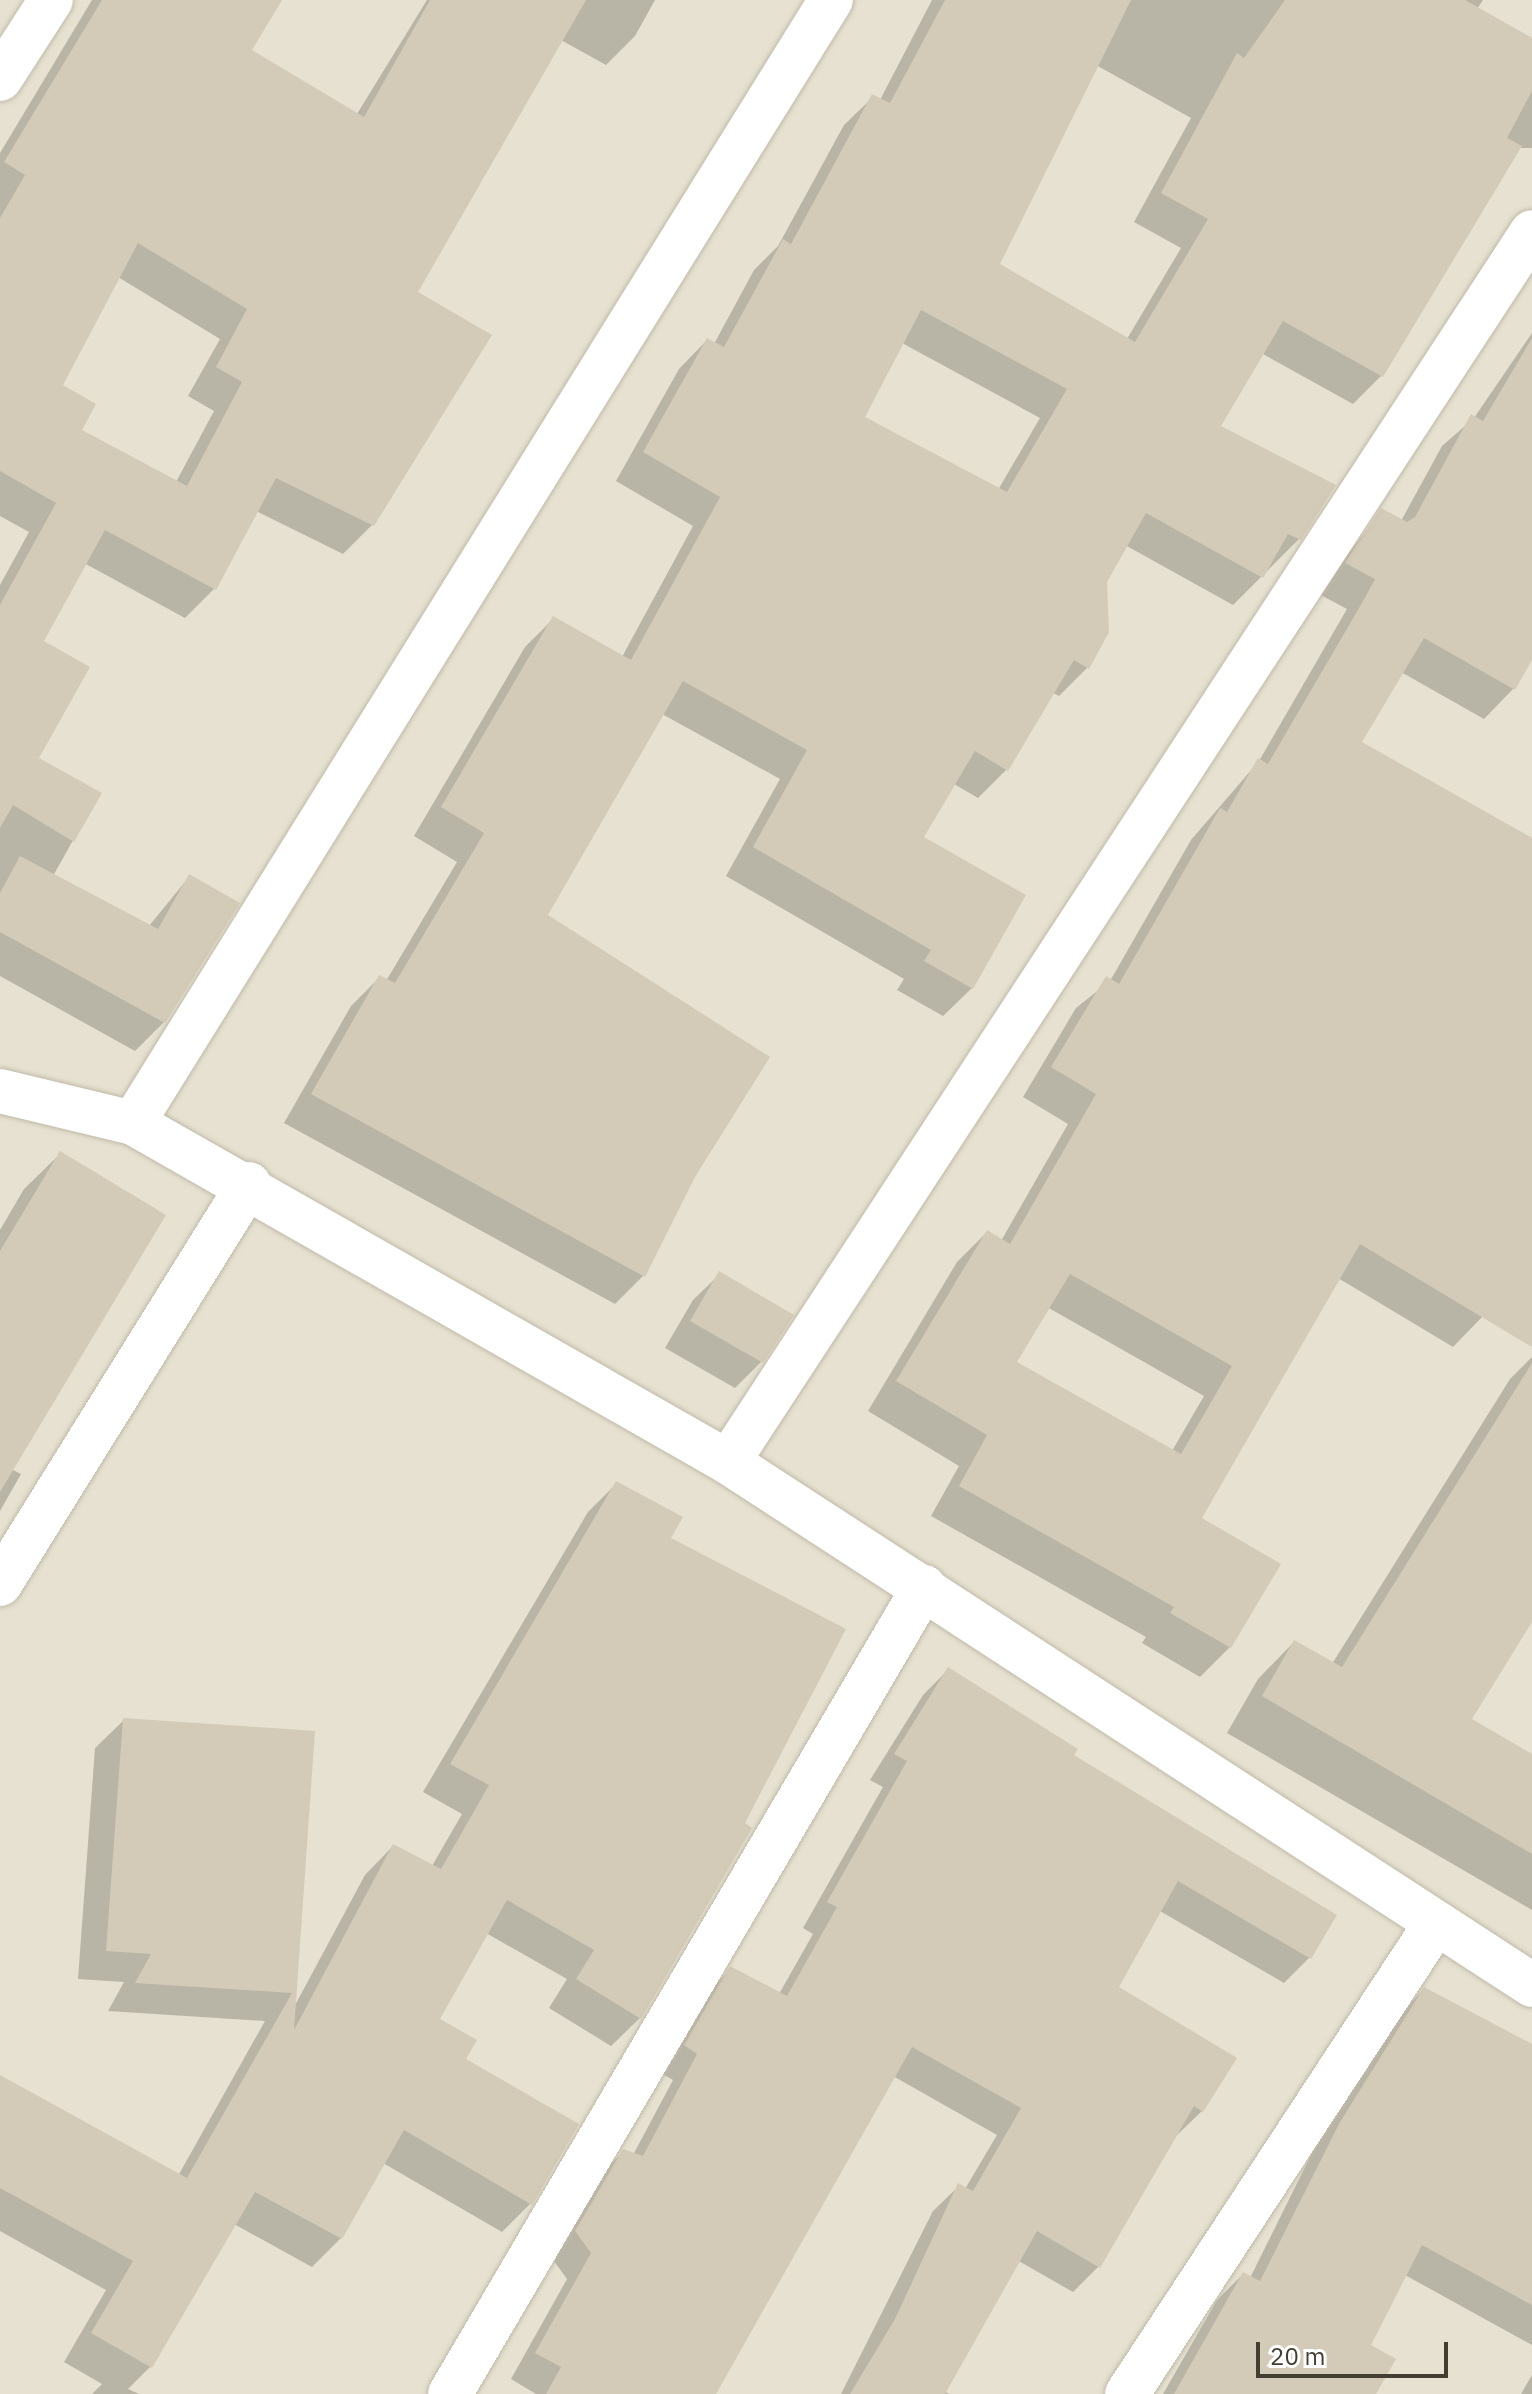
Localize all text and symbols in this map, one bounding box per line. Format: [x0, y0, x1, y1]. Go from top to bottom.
scale bar [1260, 2326, 1452, 2376]
text: 20 m [1270, 2340, 1325, 2372]

